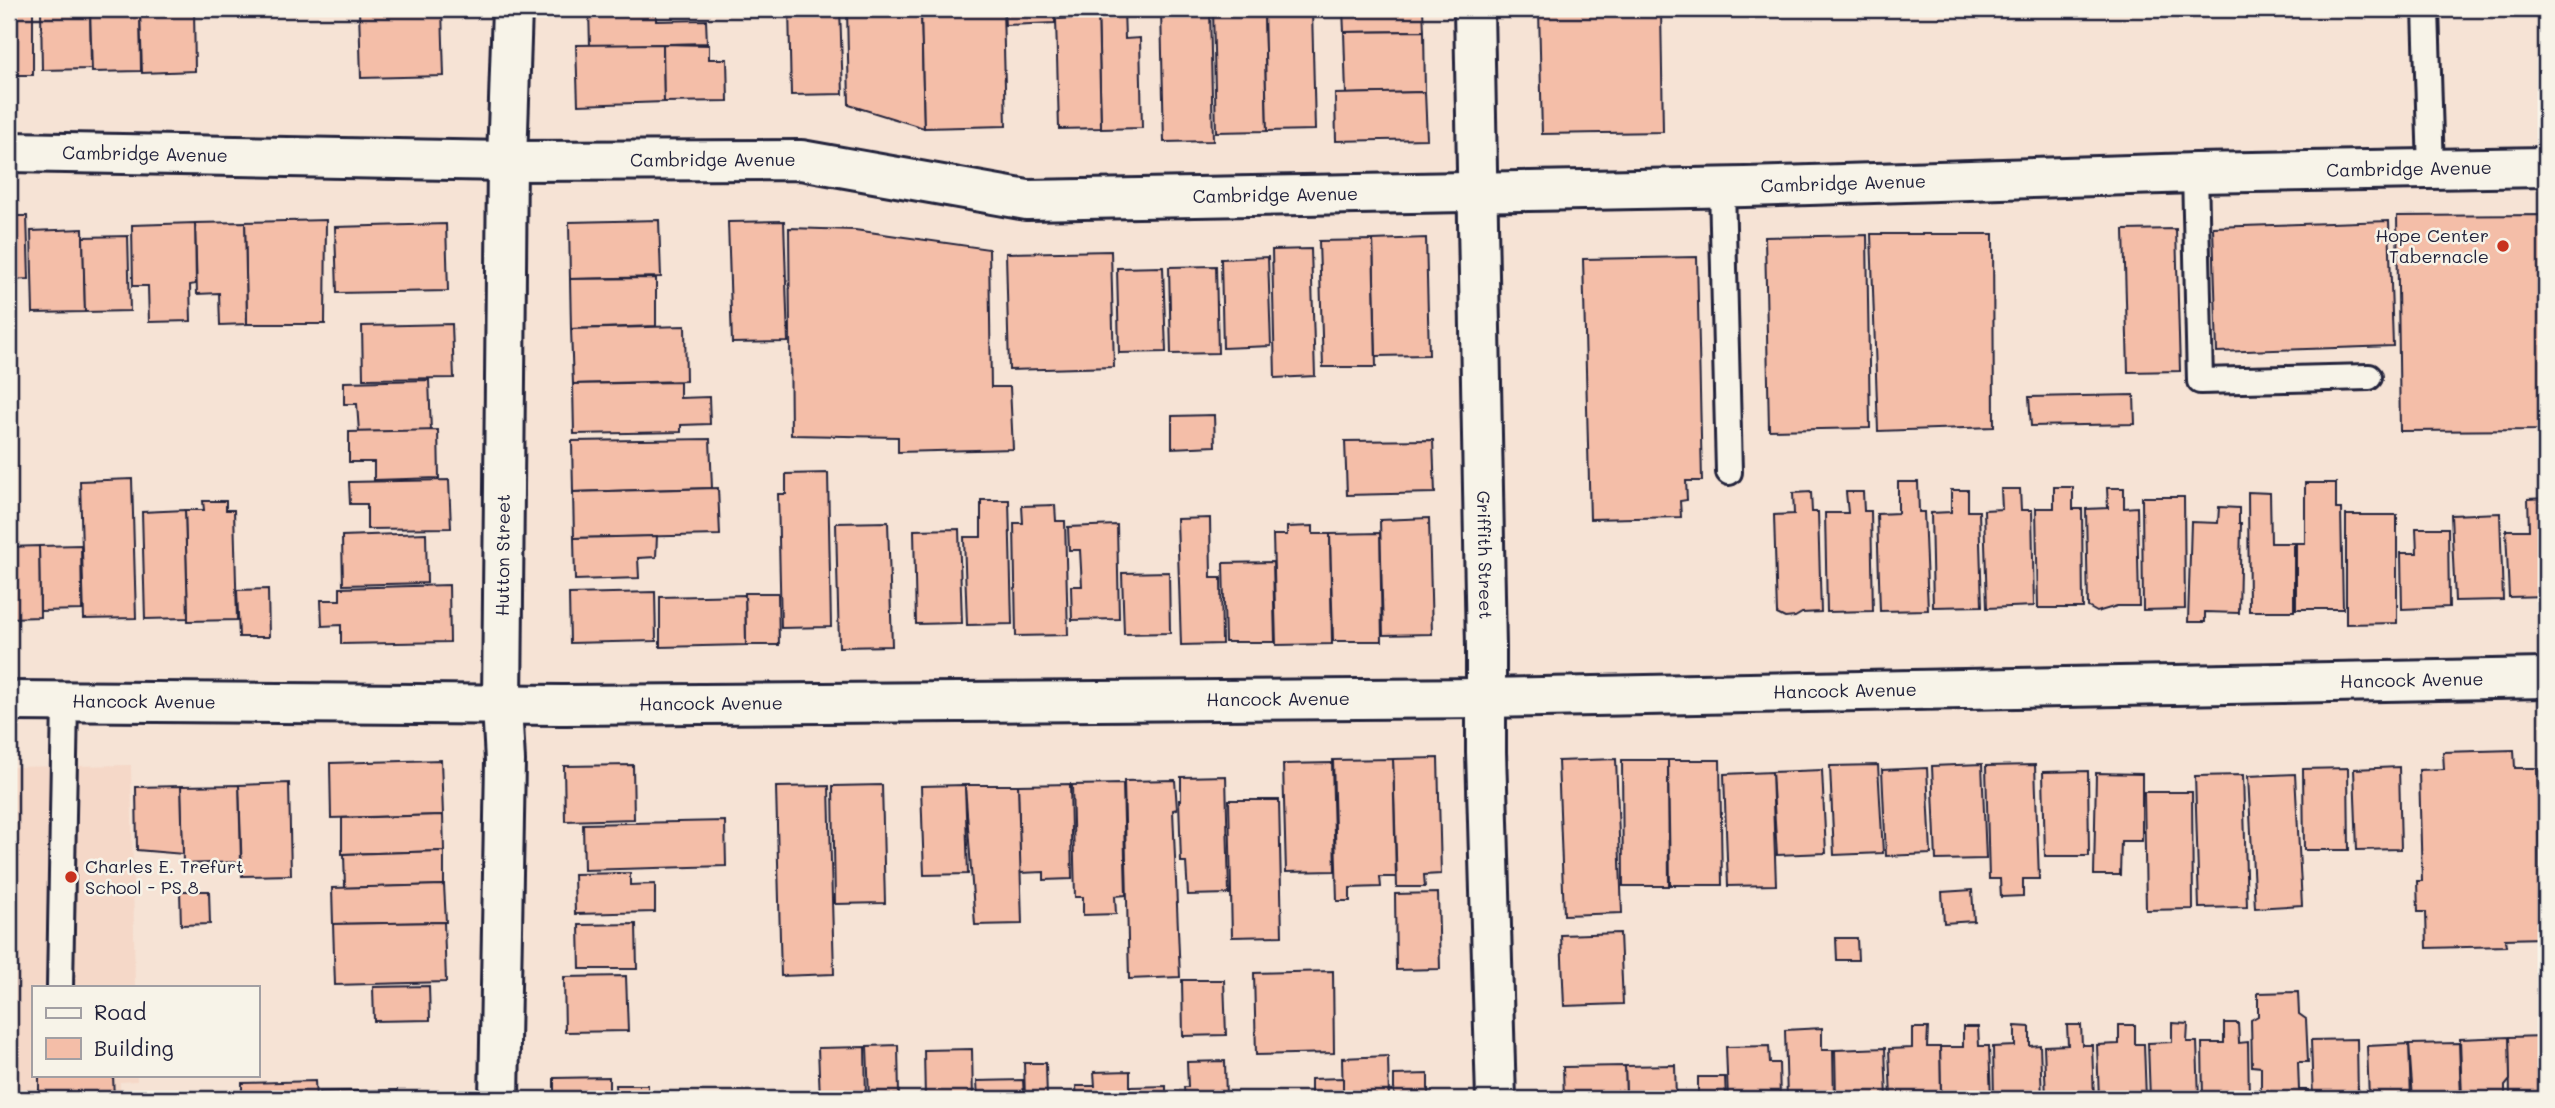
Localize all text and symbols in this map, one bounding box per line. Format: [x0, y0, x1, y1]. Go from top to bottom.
street label: Cambridge Avenue [62, 140, 228, 167]
street label: Cambridge Avenue [630, 147, 796, 172]
street label: Cambridge Avenue [2326, 155, 2492, 182]
street label: Cambridge Avenue [1760, 168, 1926, 198]
street label: Cambridge Avenue [1192, 181, 1358, 208]
place label: Hope Center Tabernacle [2375, 223, 2489, 268]
marker: Hope Center Tabernacle [2495, 238, 2511, 254]
street label: Griffith Street [1472, 490, 1498, 619]
street label: Hutton Street [490, 494, 515, 616]
street label: Hancock Avenue [2340, 666, 2484, 693]
street label: Hancock Avenue [1773, 677, 1917, 704]
street label: Hancock Avenue [1206, 686, 1350, 711]
street label: Hancock Avenue [72, 688, 216, 713]
street label: Hancock Avenue [639, 690, 783, 715]
place label: Charles E. Trefurt School - PS 8 [85, 854, 244, 899]
marker: Charles E. Trefurt School - PS 8 [63, 869, 79, 885]
legend [32, 986, 259, 1076]
text: Road [94, 998, 146, 1025]
text: Building [94, 1034, 174, 1061]

